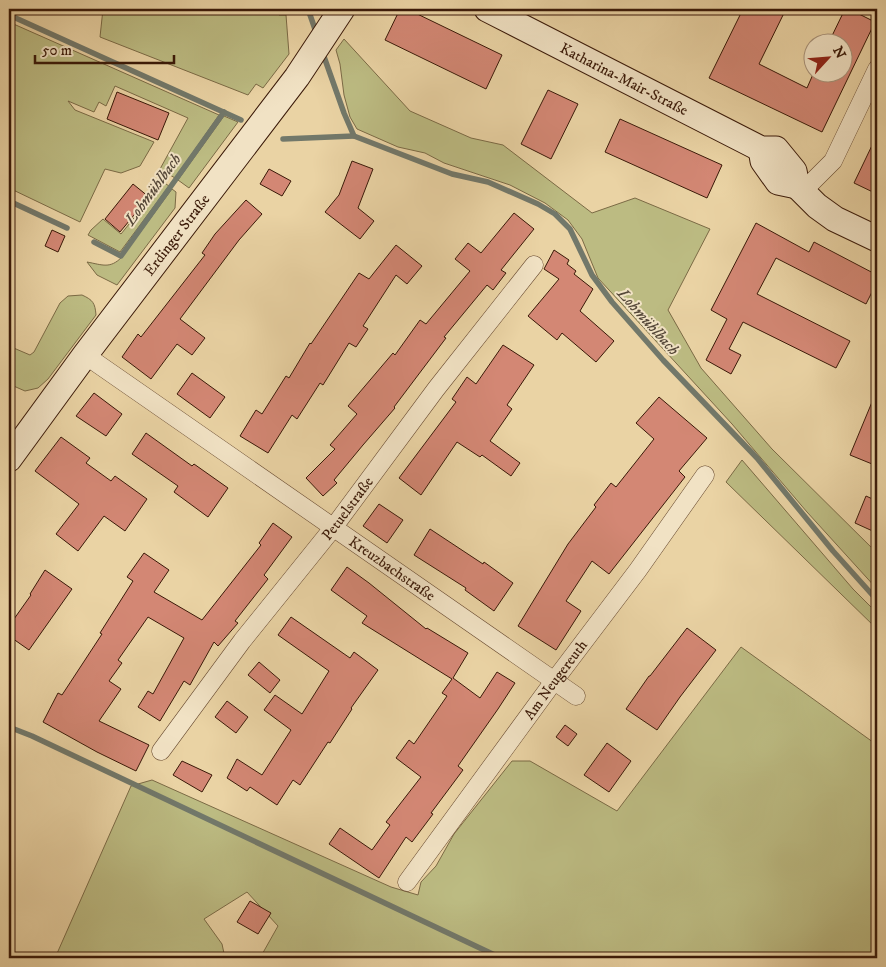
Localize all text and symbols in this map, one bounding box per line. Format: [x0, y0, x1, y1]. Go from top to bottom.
scale bar [35, 32, 174, 64]
north arrow [804, 32, 854, 82]
street label: Katharina-Mair-Straße [557, 39, 691, 120]
text: 50 m [42, 41, 72, 60]
text: N [828, 44, 850, 62]
water label: Lohmühlbach [120, 150, 185, 230]
street label: Erdinger Straße [140, 190, 214, 280]
water label: Lohmühlbach [612, 283, 684, 359]
street label: Petuelstraße [318, 473, 378, 544]
street label: Kreuzbachstraße [345, 532, 439, 605]
street label: Am Neugereuth [520, 636, 592, 724]

